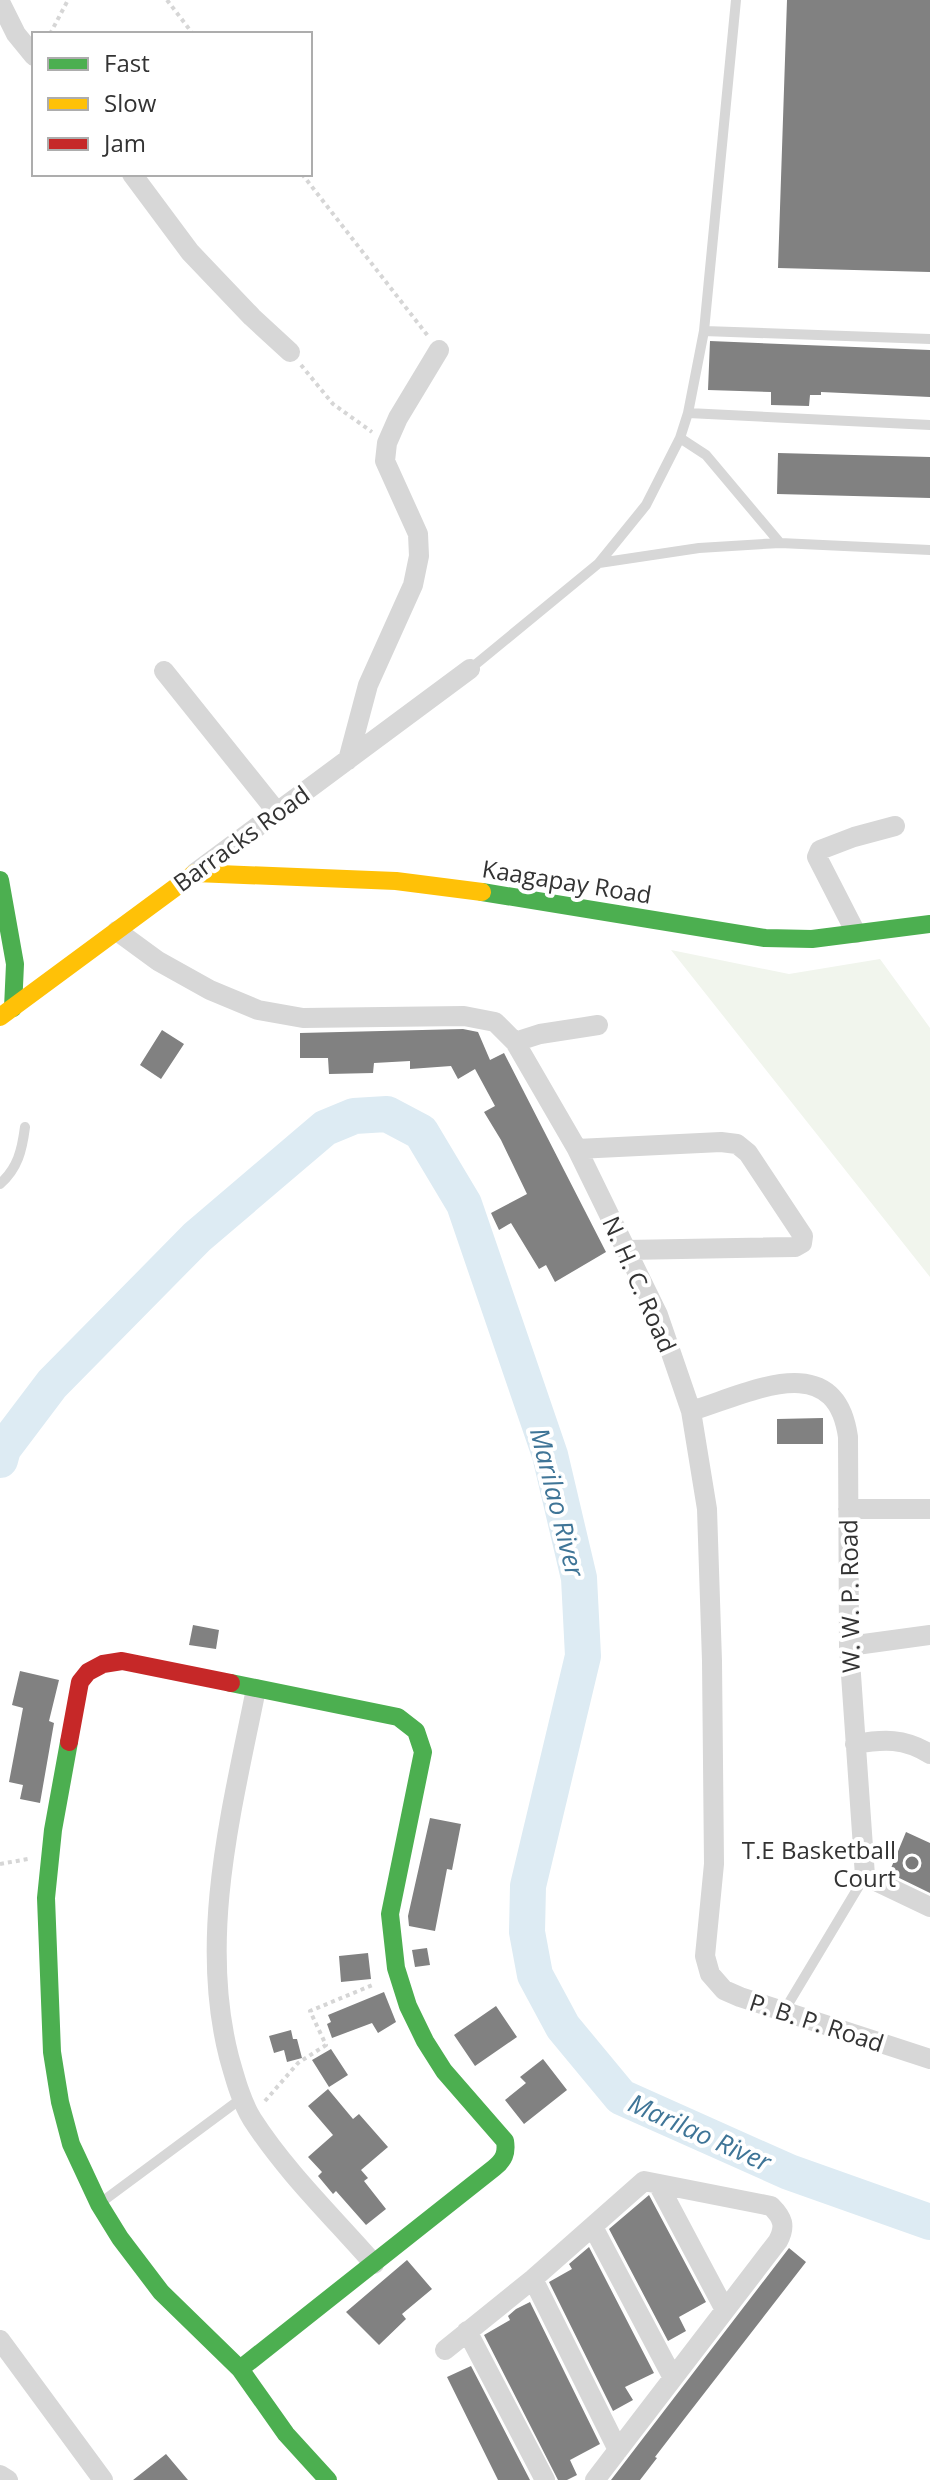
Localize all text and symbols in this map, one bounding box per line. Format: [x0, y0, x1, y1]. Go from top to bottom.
legend [32, 32, 312, 176]
text: Fast [104, 46, 150, 79]
text: Slow [104, 86, 157, 119]
text: Jam [102, 126, 146, 159]
street label: Barracks Road [166, 777, 316, 899]
street label: Kaagapay Road [480, 851, 654, 911]
street label: N. H. C. Road [595, 1211, 685, 1357]
water label: Marilao River [522, 1424, 594, 1582]
street label: W. W. P. Road [831, 1519, 867, 1673]
place label: T.E Basketball Court [742, 1833, 896, 1894]
marker: T.E Basketball Court [903, 1854, 921, 1872]
street label: P. B. P. Road [746, 1985, 888, 2059]
water label: Marilao River [623, 2085, 779, 2180]

